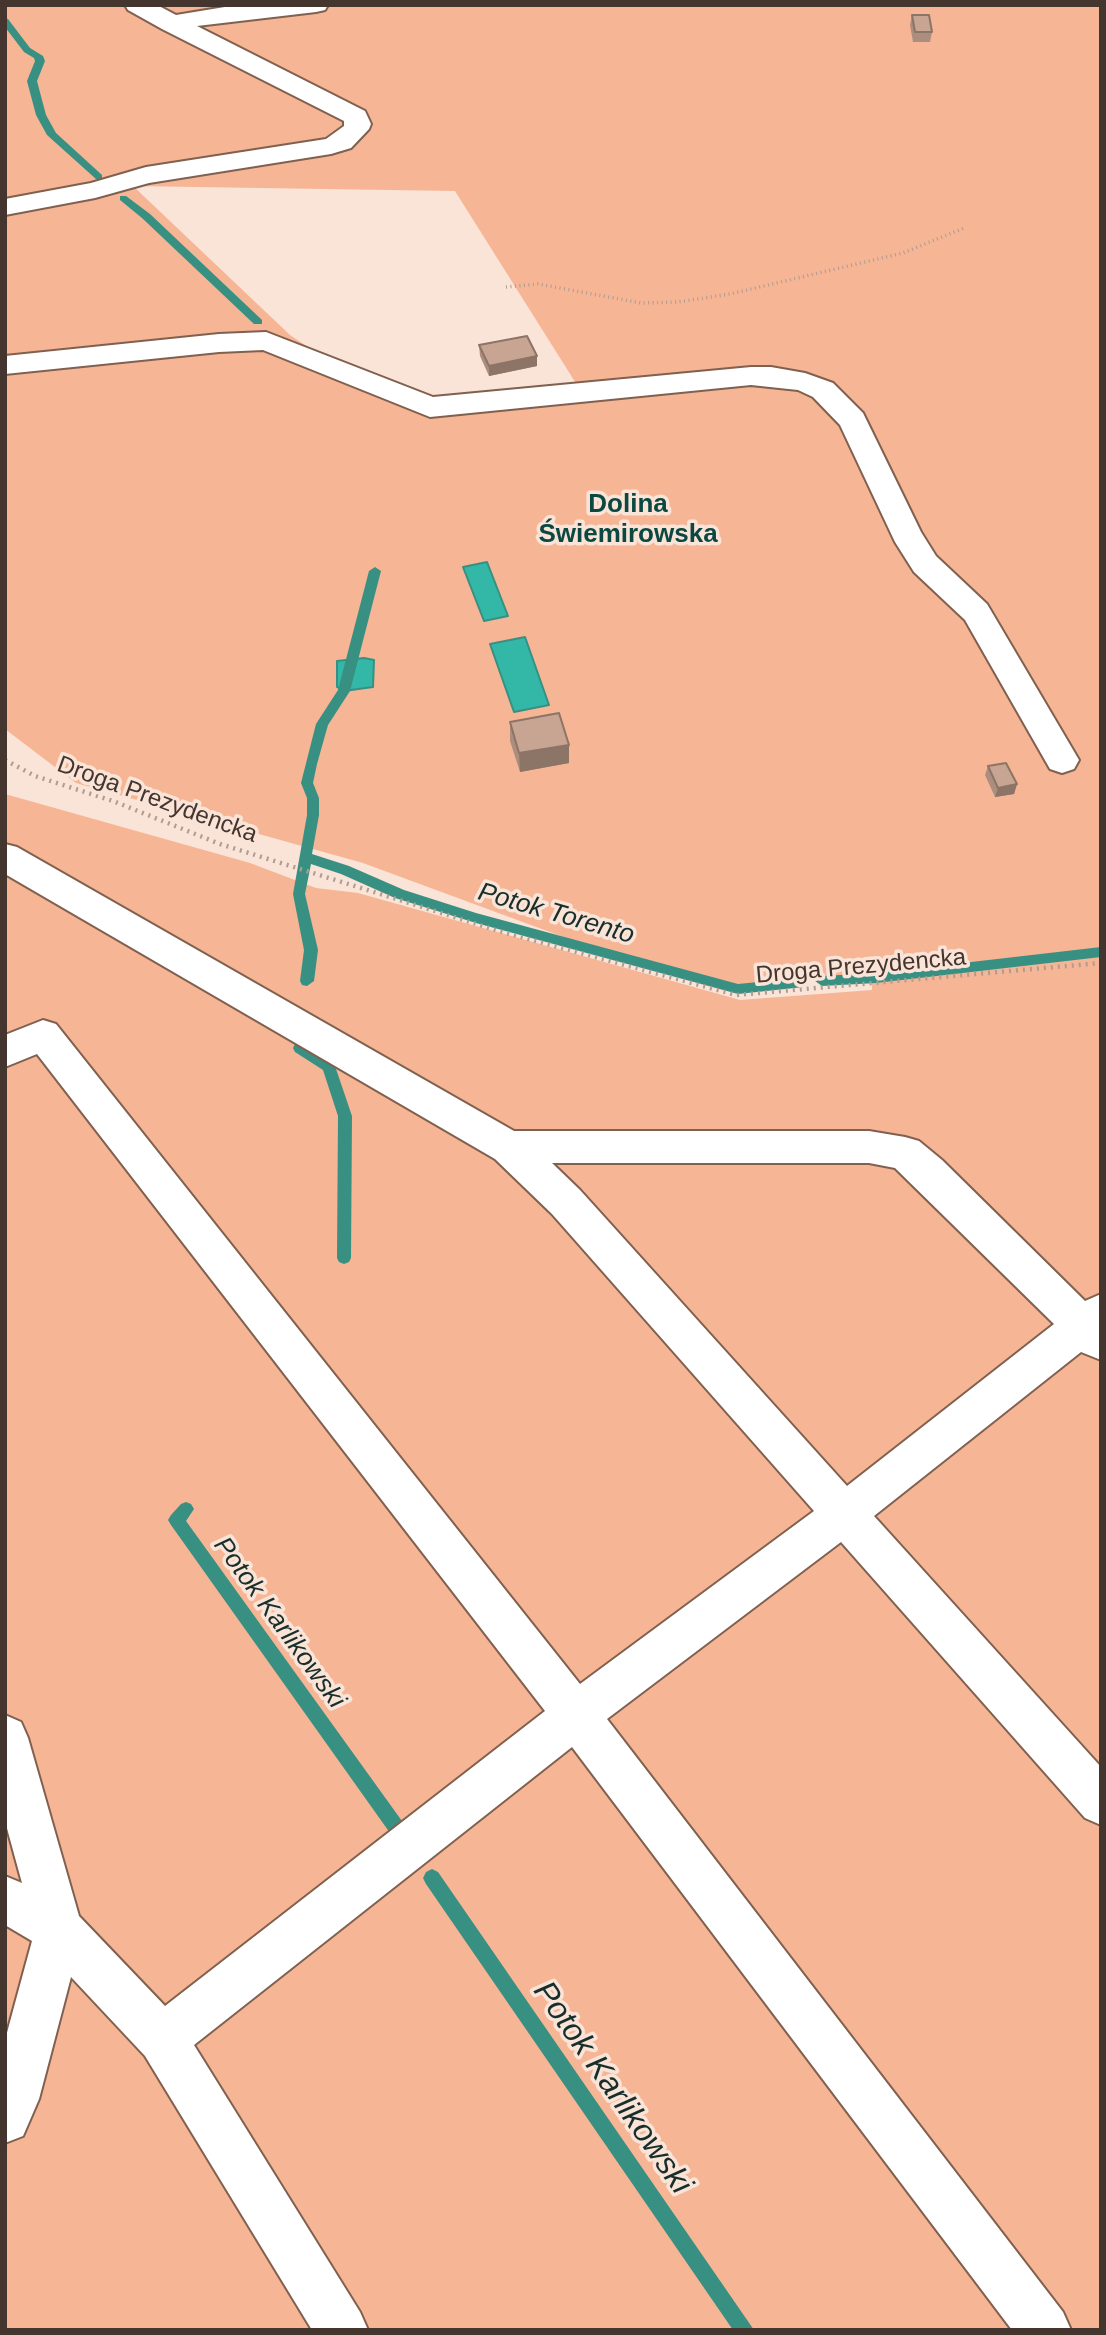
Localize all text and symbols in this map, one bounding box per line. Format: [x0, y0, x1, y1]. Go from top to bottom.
district label: Dolina Świemirowska [538, 489, 718, 550]
street label: Droga Prezydencka [53, 750, 261, 850]
water label: Potok Torento [474, 877, 638, 951]
street label: Droga Prezydencka [755, 943, 967, 991]
water label: Potok Karlikowski [207, 1531, 351, 1715]
water label: Potok Karlikowski [524, 1974, 700, 2202]

